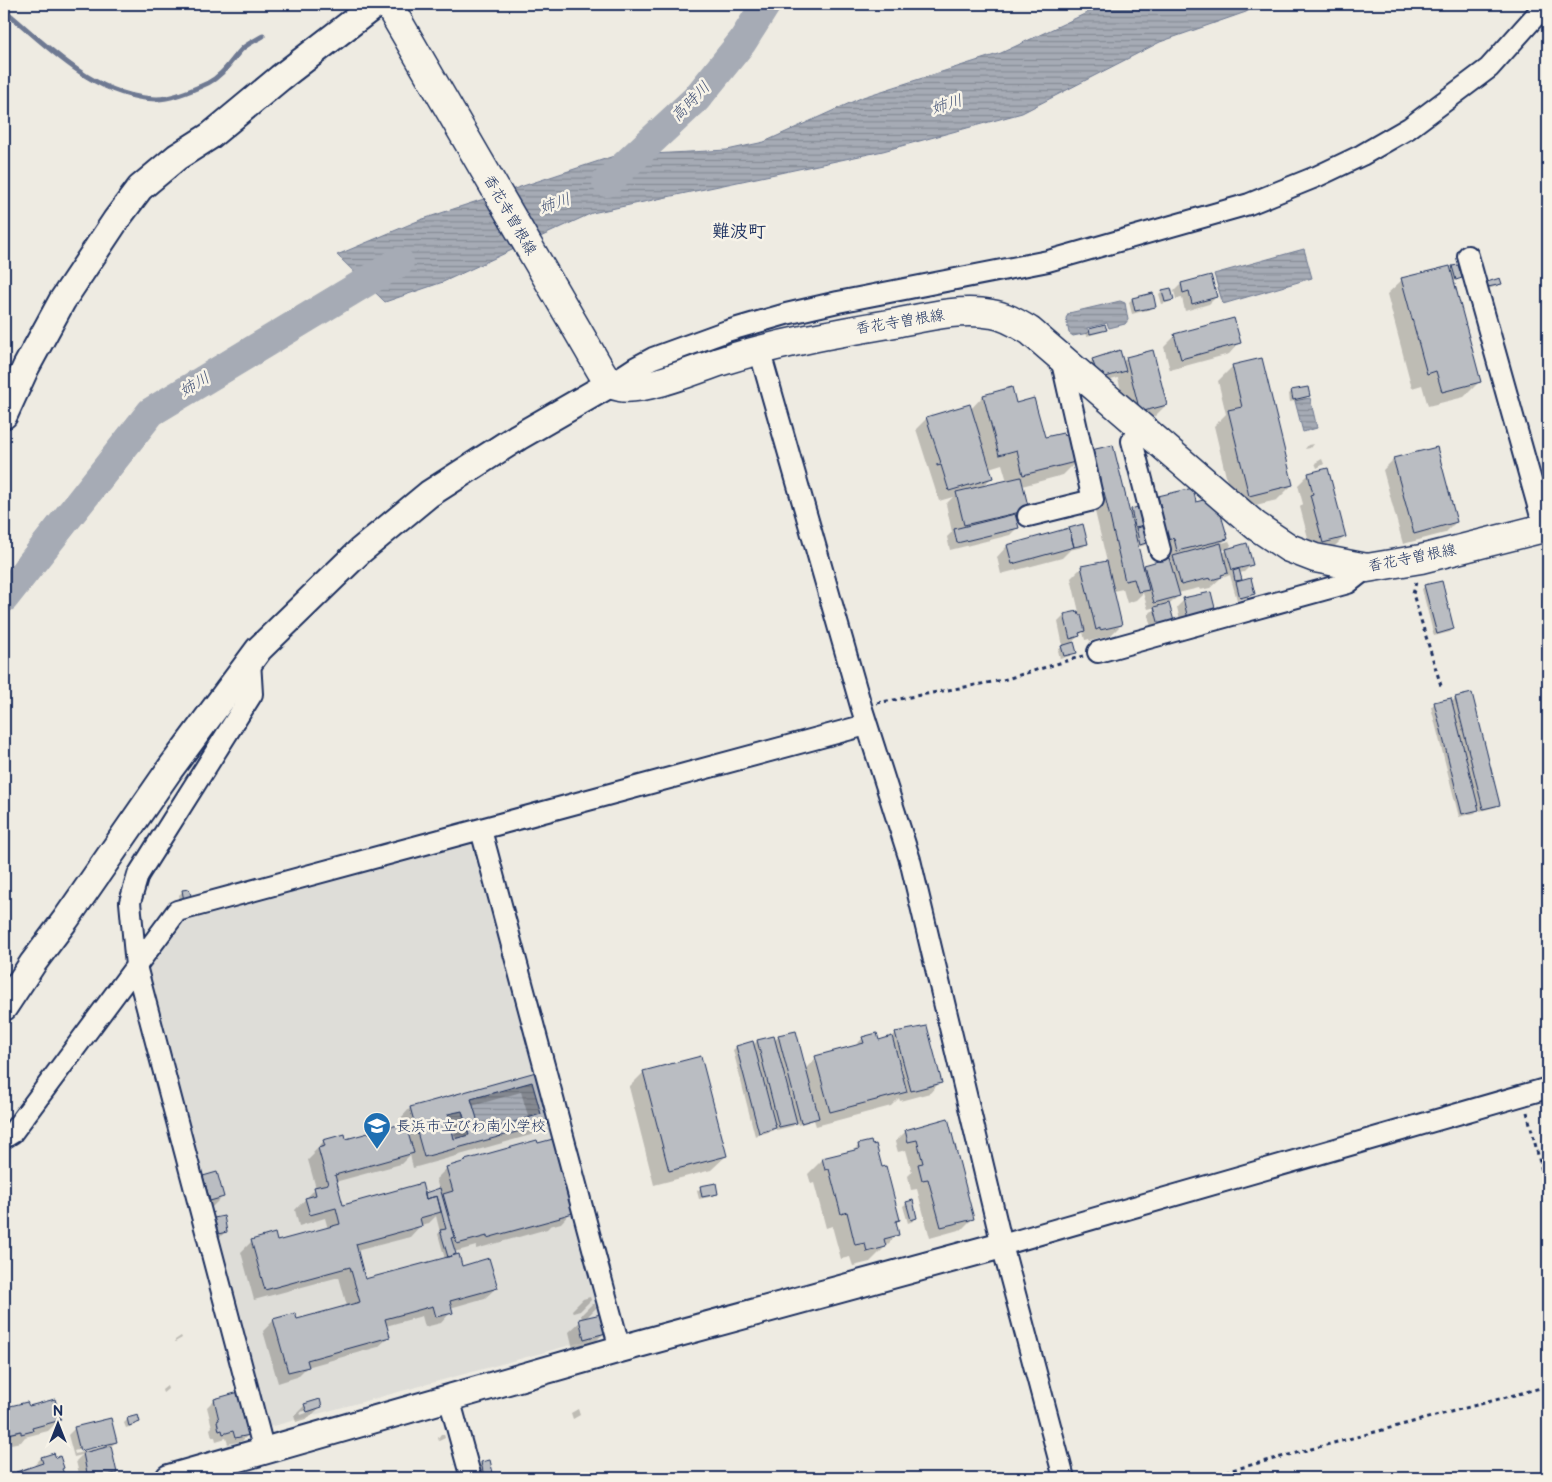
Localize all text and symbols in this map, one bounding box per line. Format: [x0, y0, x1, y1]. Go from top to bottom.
water label: 高時川 [667, 78, 715, 126]
water label: 姉川 [929, 91, 965, 119]
street label: 香花寺曽根線 [479, 171, 541, 259]
water label: 姉川 [537, 190, 573, 218]
district label: 難波町 [712, 221, 766, 242]
street label: 香花寺曽根線 [854, 306, 946, 338]
water label: 姉川 [176, 369, 214, 401]
street label: 香花寺曽根線 [1366, 540, 1458, 576]
school or university icon: 長浜市立びわ南小学校 [362, 1111, 392, 1150]
place label: 長浜市立びわ南小学校 [396, 1117, 546, 1136]
north arrow [32, 1400, 82, 1450]
text: N [53, 1403, 63, 1420]

